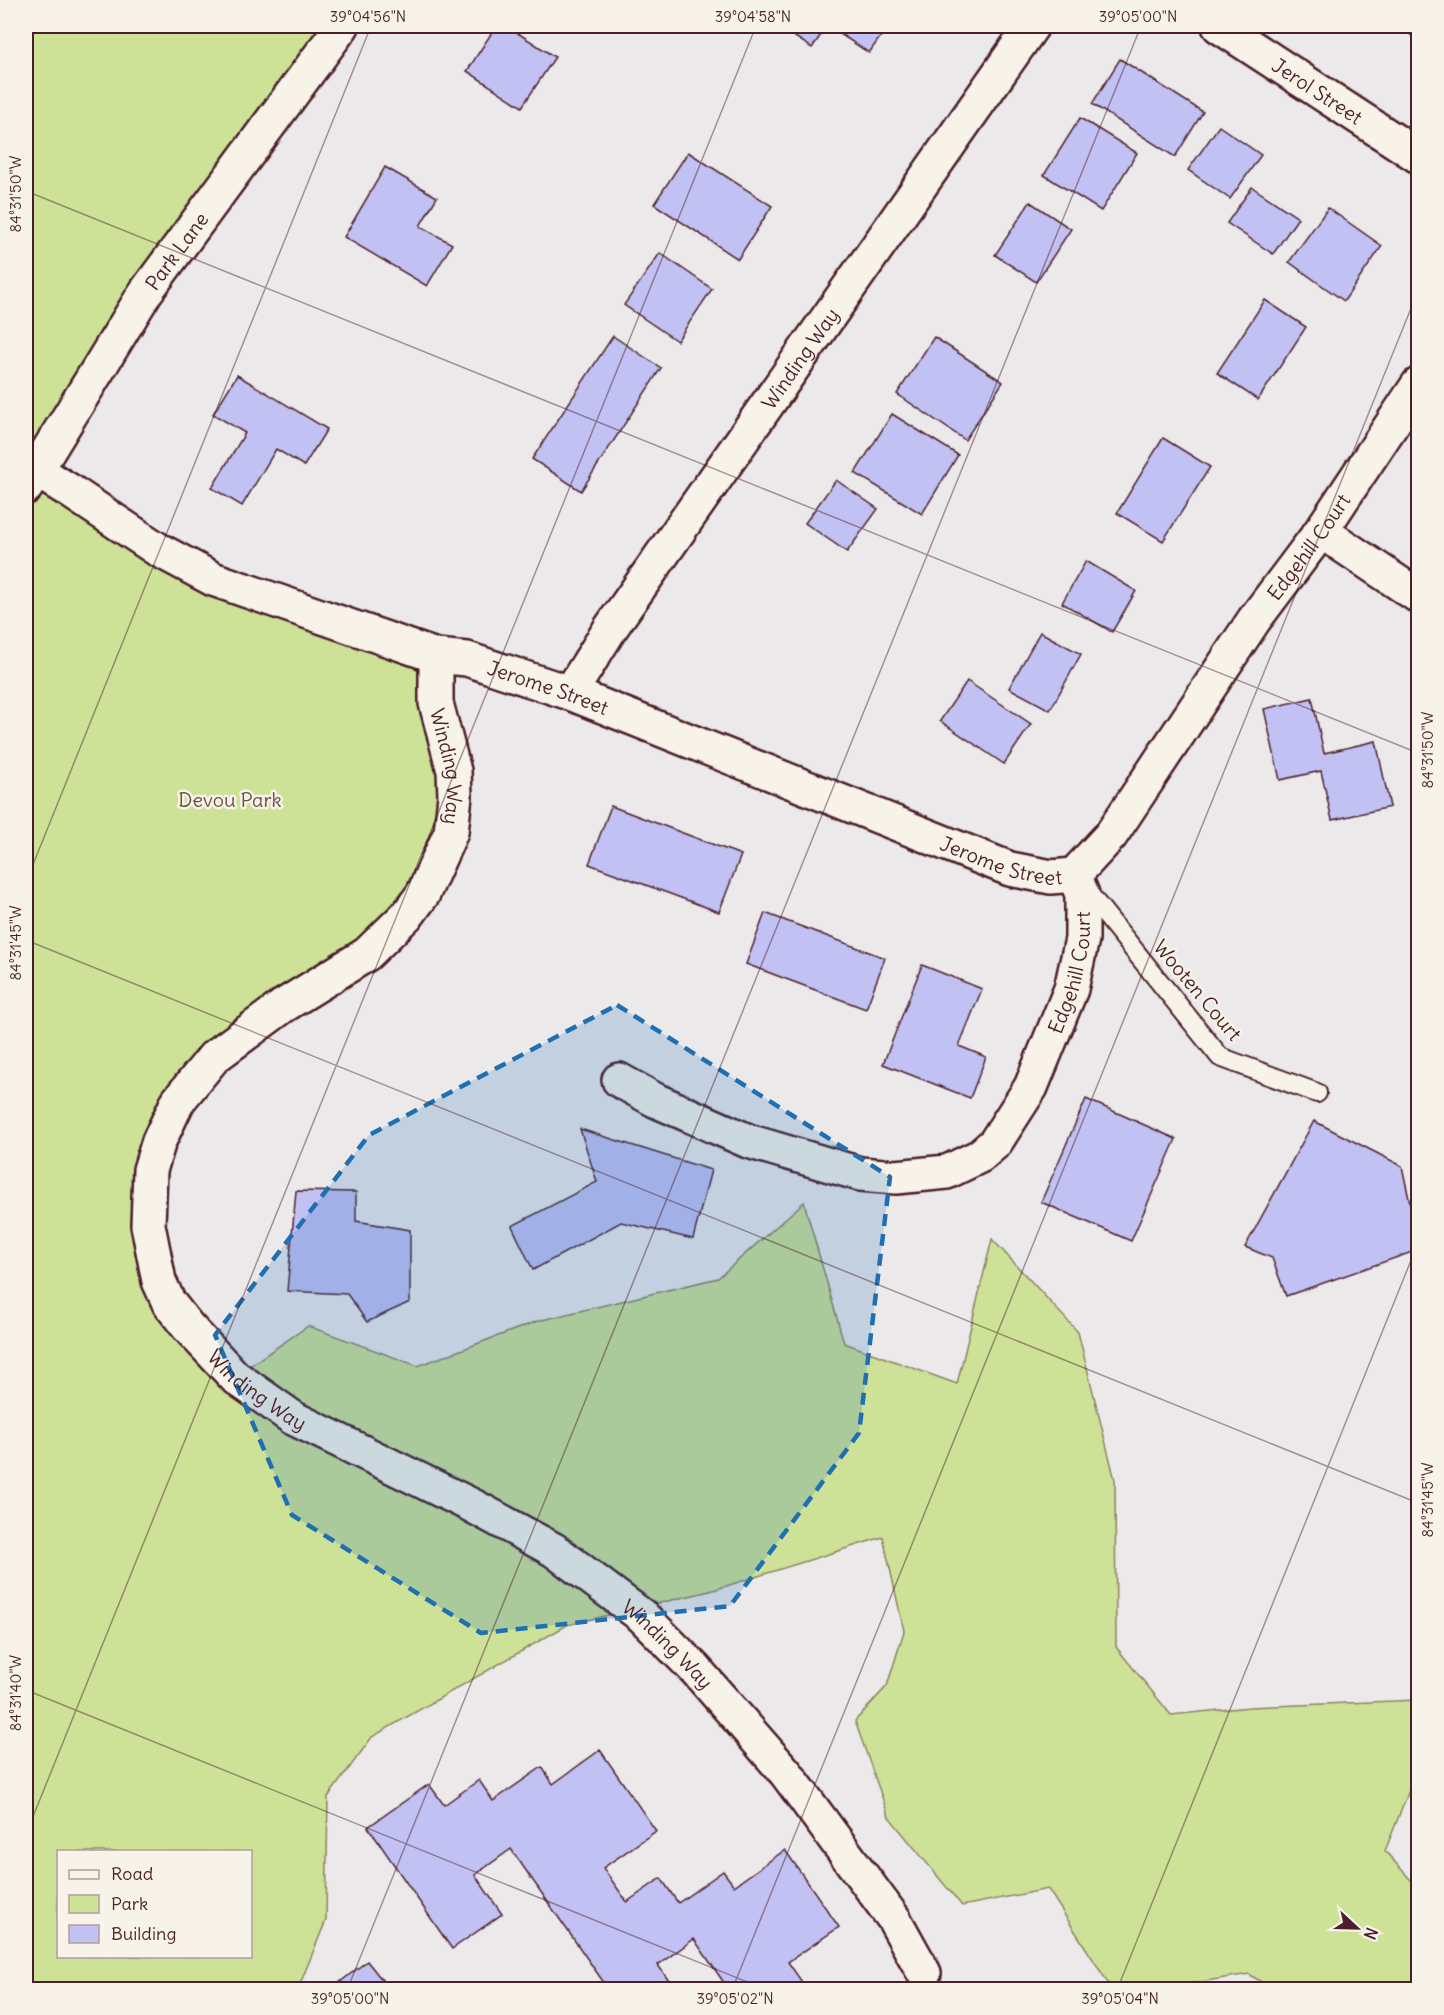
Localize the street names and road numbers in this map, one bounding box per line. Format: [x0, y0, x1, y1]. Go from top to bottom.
street label: Jerol Street [1268, 52, 1368, 129]
street label: Park Lane [139, 207, 213, 295]
street label: Winding Way [755, 303, 844, 414]
street label: Edgehill Court [1261, 488, 1355, 605]
street label: Jerome Street [484, 654, 613, 720]
street label: Winding Way [425, 705, 468, 826]
street label: Jerome Street [937, 830, 1063, 890]
street label: Edgehill Court [1042, 911, 1095, 1037]
street label: Wooten Court [1148, 934, 1248, 1046]
street label: Winding Way [203, 1344, 311, 1435]
street label: Winding Way [618, 1593, 719, 1694]

